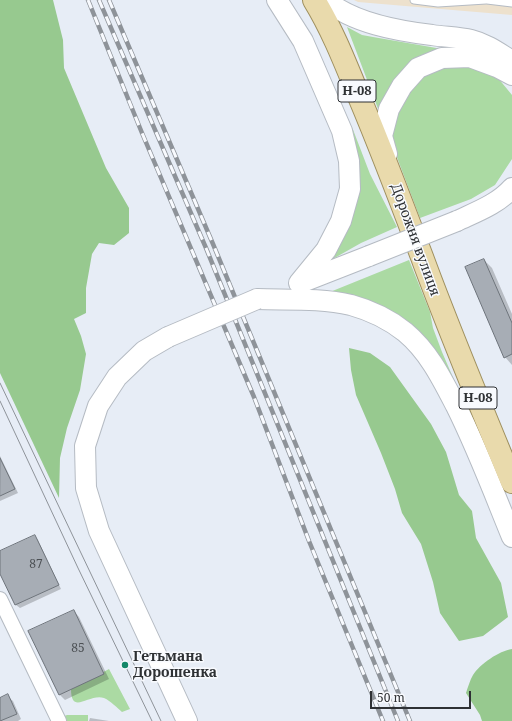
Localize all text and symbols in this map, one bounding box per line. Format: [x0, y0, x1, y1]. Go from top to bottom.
road number: Н-08 [338, 80, 376, 102]
street label: Дорожня вулиця [387, 181, 443, 299]
road number: Н-08 [459, 387, 497, 409]
house number: 87 [29, 558, 43, 572]
house number: 85 [71, 642, 85, 656]
place label: Гетьмана Дорошенка [133, 649, 217, 682]
marker: Гетьмана Дорошенка [120, 660, 130, 670]
scale bar [372, 683, 473, 709]
text: 50 m [377, 689, 405, 706]

